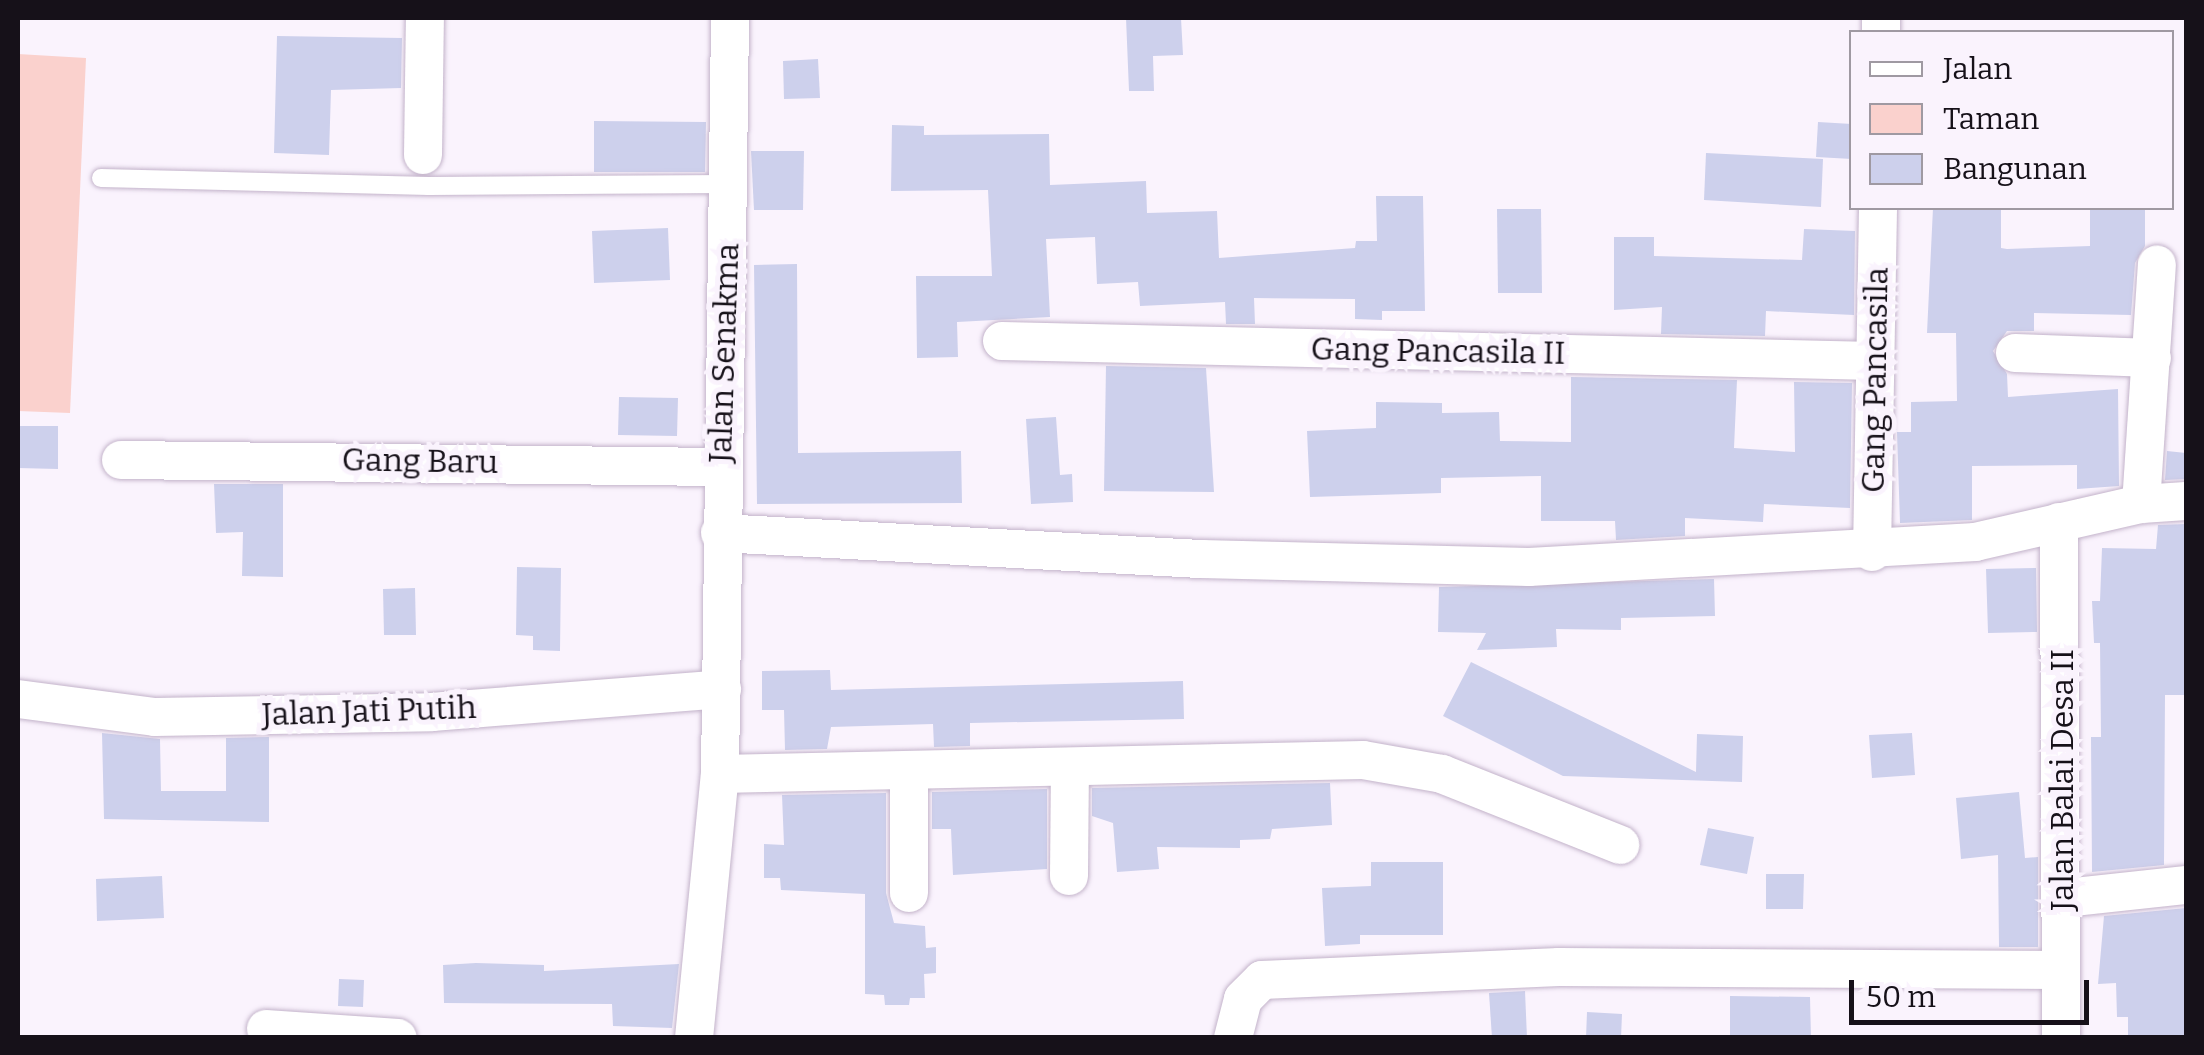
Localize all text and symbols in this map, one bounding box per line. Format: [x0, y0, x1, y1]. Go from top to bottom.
legend [1849, 30, 2174, 210]
text: Jalan [1943, 51, 2012, 87]
text: Taman [1943, 101, 2039, 137]
text: Bangunan [1943, 151, 2087, 187]
street label: Jalan Senakma [701, 242, 747, 464]
street label: Gang Pancasila [1854, 267, 1896, 493]
street label: Gang Pancasila II [1310, 330, 1566, 372]
street label: Gang Baru [341, 440, 499, 482]
street label: Jalan Balai Desa II [2043, 649, 2081, 911]
street label: Jalan Jati Putih [261, 688, 477, 734]
scale bar [1854, 960, 2094, 1022]
text: 50 m [1866, 979, 1936, 1015]

